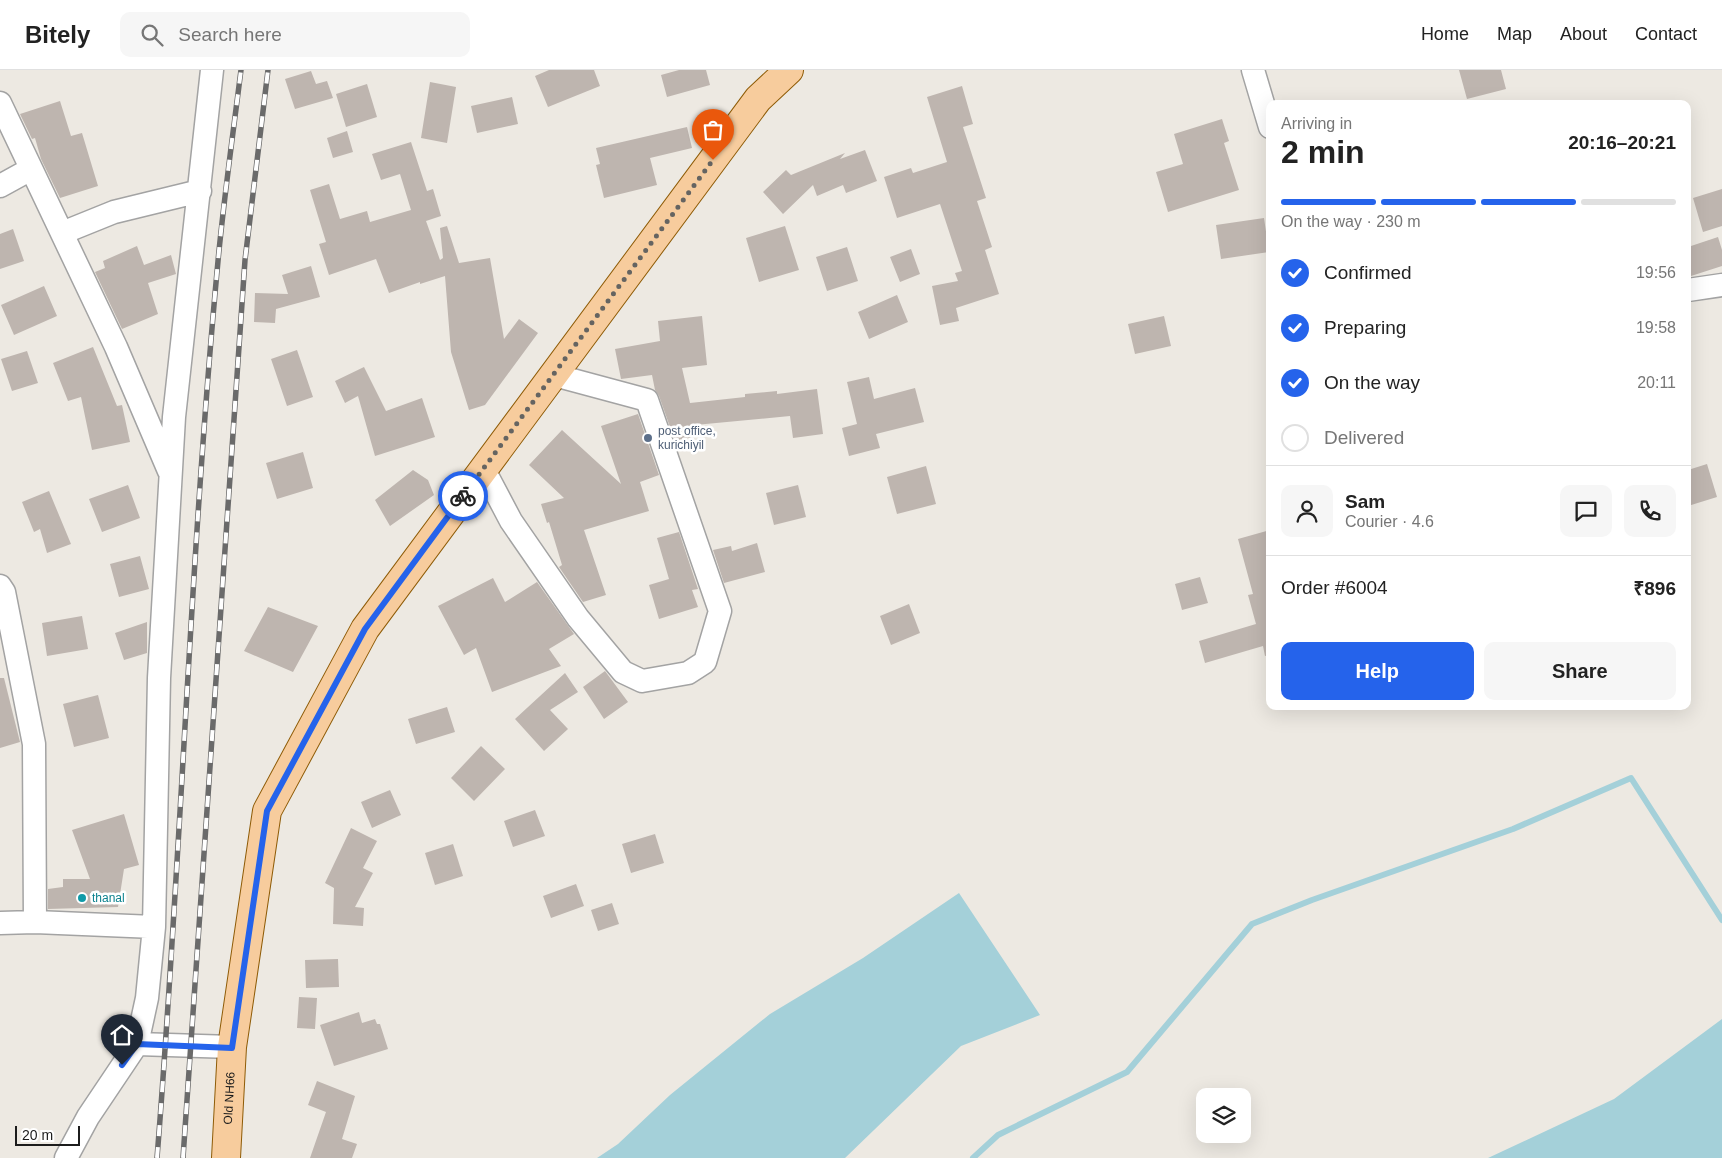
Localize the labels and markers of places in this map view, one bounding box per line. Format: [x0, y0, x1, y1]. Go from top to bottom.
pin [692, 109, 734, 160]
place label: post office, kurichiyil [658, 424, 716, 452]
marker: post office, kurichiyil [642, 432, 654, 444]
place label: thanal [92, 891, 125, 905]
marker: thanal [76, 892, 88, 904]
pin [101, 1014, 143, 1065]

